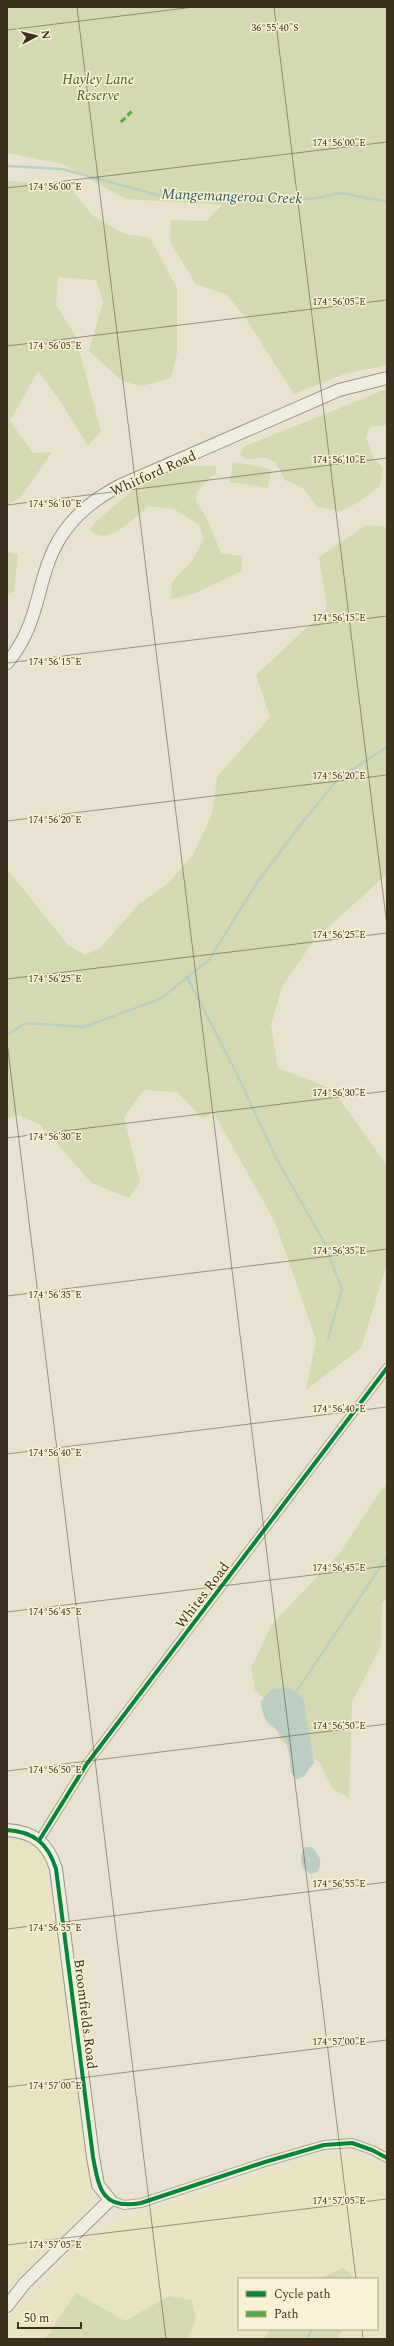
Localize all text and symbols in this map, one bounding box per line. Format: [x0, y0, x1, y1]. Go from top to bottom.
north arrow [16, 16, 56, 56]
text: 36°55'40"S [251, 20, 299, 36]
text: N [36, 29, 54, 40]
park label: Hayley Lane Reserve [62, 69, 134, 106]
text: 174°56'00"E [312, 135, 366, 151]
text: 174°56'00"E [28, 179, 82, 195]
water label: Mangemangeroa Creek [161, 183, 303, 210]
text: 174°56'05"E [312, 294, 366, 310]
text: 174°56'05"E [28, 338, 82, 354]
street label: Whitford Road [107, 445, 200, 502]
text: 174°56'10"E [312, 452, 366, 468]
text: 174°56'10"E [28, 496, 82, 512]
text: 174°56'15"E [312, 610, 366, 626]
text: 174°56'15"E [28, 654, 82, 670]
text: 174°56'20"E [312, 768, 366, 784]
text: 174°56'20"E [28, 812, 82, 828]
text: 174°56'25"E [312, 927, 366, 943]
text: 174°56'25"E [28, 971, 82, 987]
text: 174°56'30"E [312, 1085, 366, 1101]
text: 174°56'30"E [28, 1129, 82, 1145]
text: 174°56'35"E [312, 1243, 366, 1259]
text: 174°56'35"E [28, 1287, 82, 1303]
text: 174°56'40"E [312, 1401, 366, 1417]
text: 174°56'40"E [28, 1445, 82, 1461]
street label: Whites Road [170, 1557, 235, 1633]
text: 174°56'45"E [312, 1560, 366, 1576]
text: 174°56'45"E [28, 1604, 82, 1620]
text: 174°56'50"E [312, 1718, 366, 1734]
text: 174°56'50"E [28, 1762, 82, 1778]
text: 174°56'55"E [312, 1876, 366, 1892]
text: 174°56'55"E [28, 1920, 82, 1936]
street label: Broomfields Road [68, 1958, 103, 2071]
text: 174°57'00"E [312, 2034, 366, 2050]
text: 174°57'00"E [28, 2078, 82, 2094]
text: 174°57'05"E [312, 2193, 366, 2209]
text: 174°57'05"E [28, 2237, 82, 2253]
legend [238, 2278, 378, 2330]
text: Cycle path [274, 2285, 331, 2304]
scale bar [18, 2304, 81, 2330]
text: Path [274, 2305, 299, 2324]
text: 50 m [24, 2309, 49, 2328]

